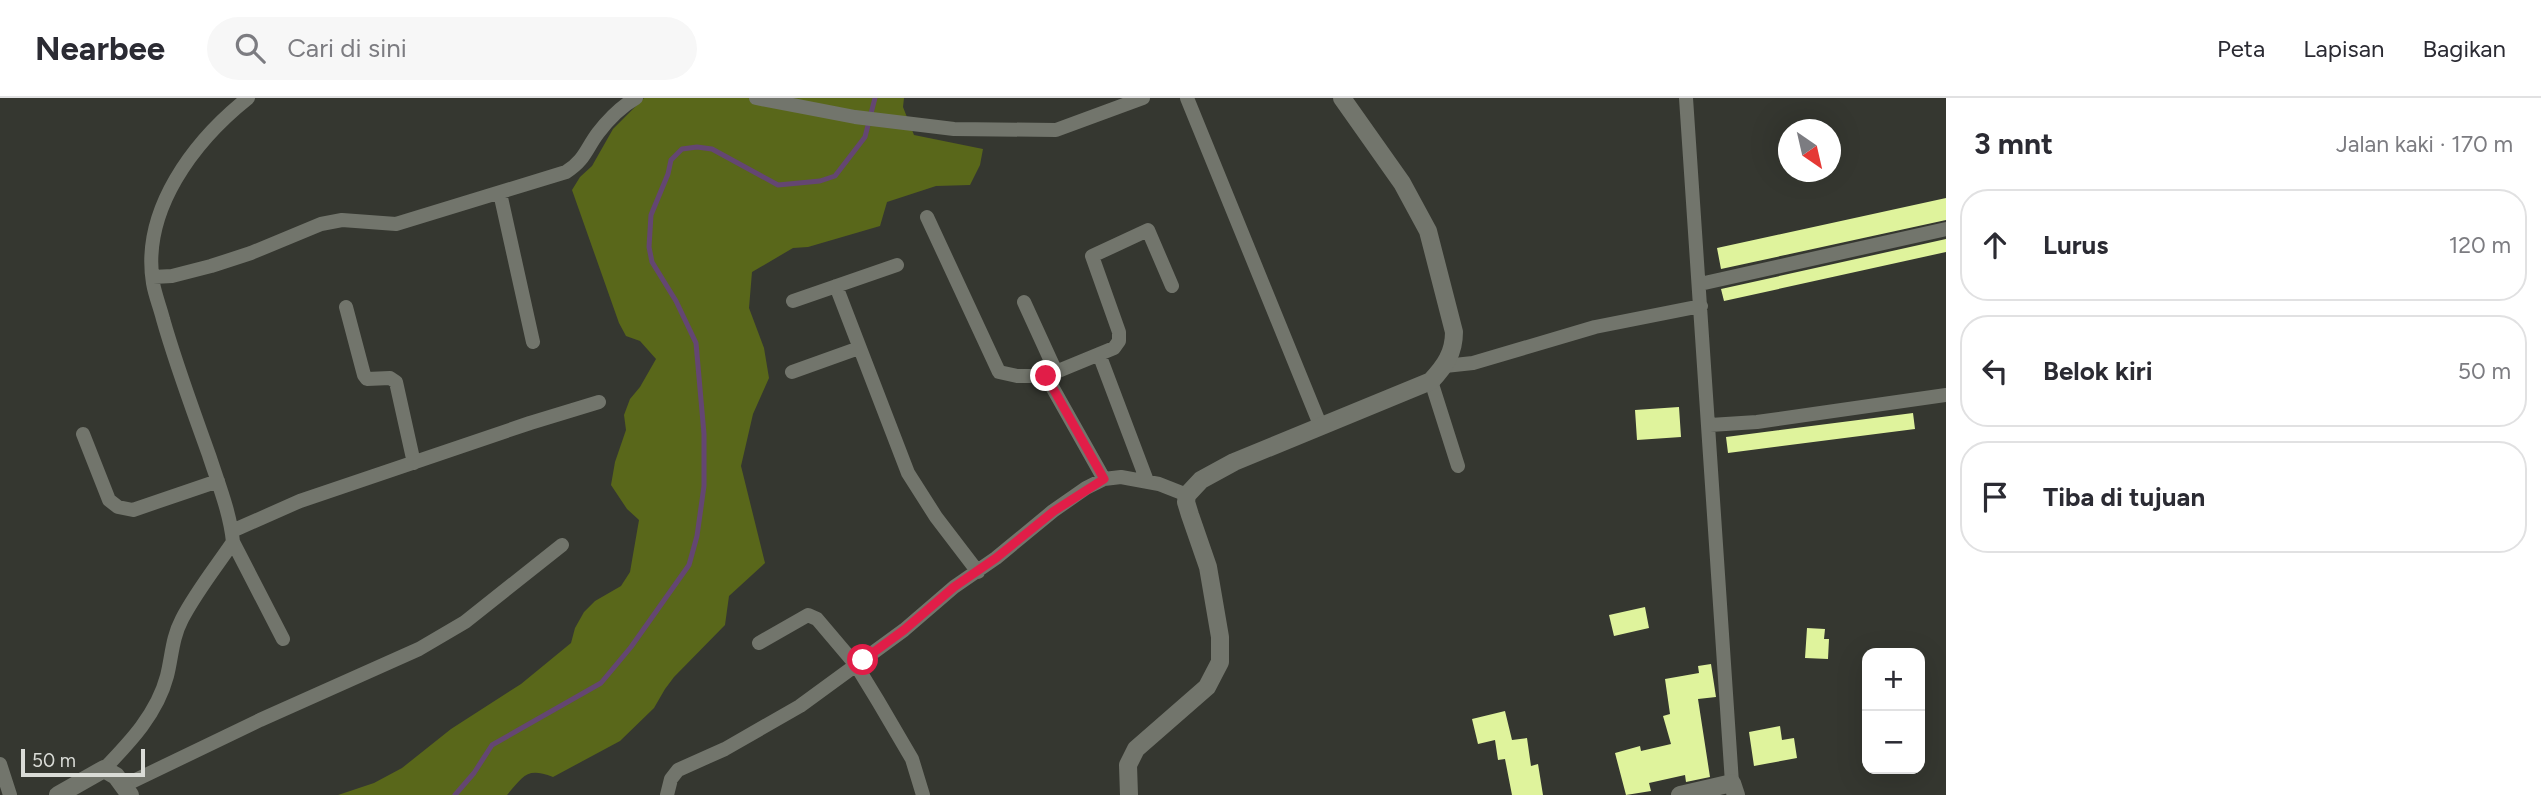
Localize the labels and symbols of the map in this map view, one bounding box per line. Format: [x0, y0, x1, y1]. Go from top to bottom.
north arrow [1778, 119, 1841, 182]
route end [1030, 360, 1061, 391]
route start [847, 644, 878, 675]
scale bar [21, 746, 145, 778]

